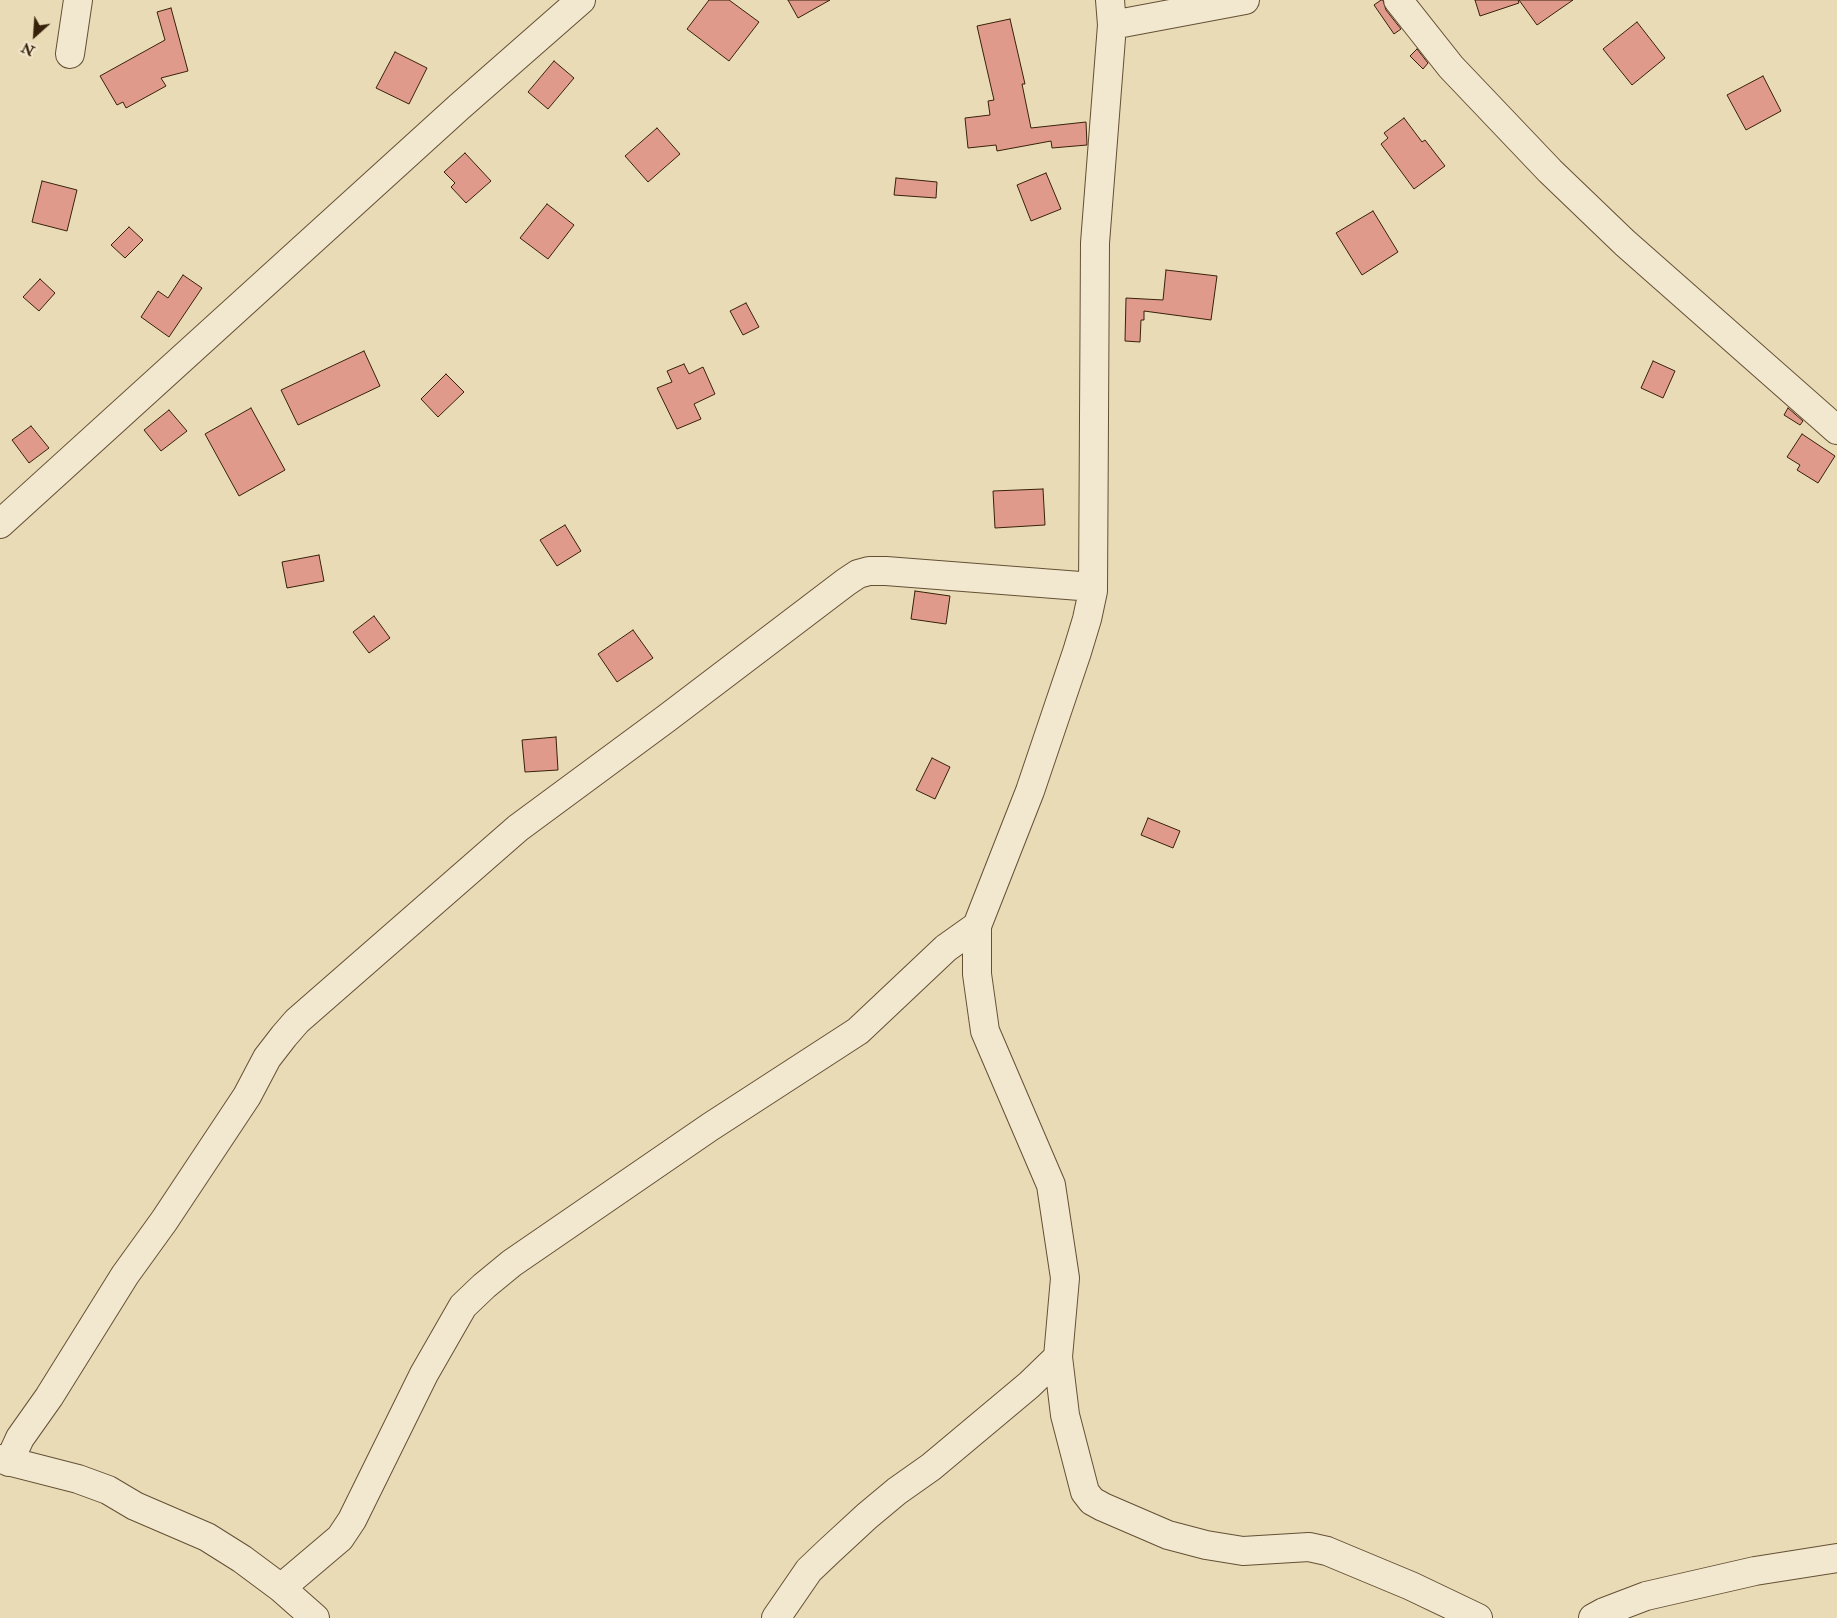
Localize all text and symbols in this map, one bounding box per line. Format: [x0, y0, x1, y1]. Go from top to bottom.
north arrow [10, 10, 60, 60]
text: N [19, 39, 38, 59]

